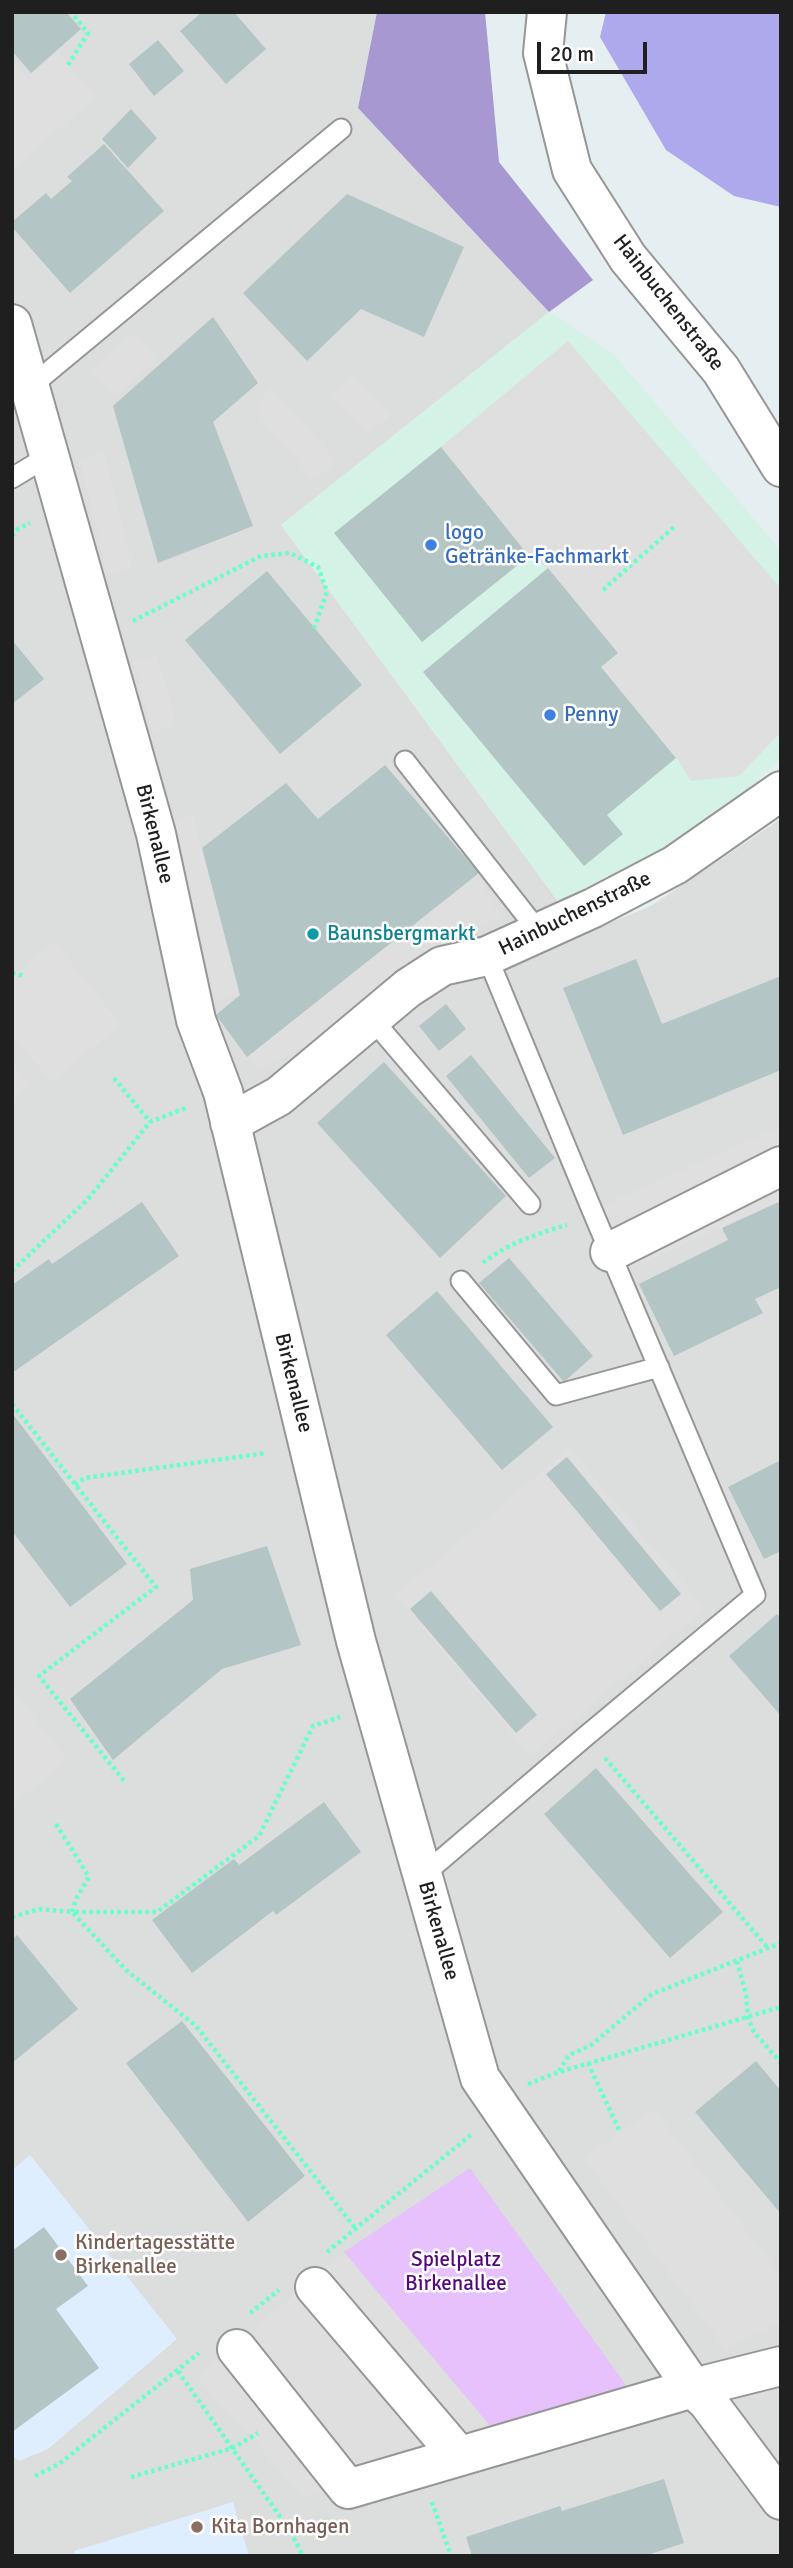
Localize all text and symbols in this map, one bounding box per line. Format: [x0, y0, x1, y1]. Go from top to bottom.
scale bar [541, 28, 651, 72]
text: 20 m [550, 41, 594, 67]
street label: Hainbuchenstraße [607, 230, 729, 376]
place label: logo Getränke-Fachmarkt [445, 520, 629, 570]
marker: logo Getränke-Fachmarkt [423, 537, 439, 553]
place label: Penny [564, 702, 618, 728]
marker: Penny [542, 707, 558, 723]
street label: Birkenallee [129, 782, 179, 886]
street label: Hainbuchenstraße [495, 866, 655, 962]
place label: Baunsbergmarkt [327, 921, 476, 947]
marker: Baunsbergmarkt [305, 926, 321, 942]
street label: Birkenallee [268, 1331, 318, 1435]
street label: Birkenallee [412, 1879, 464, 1983]
place label: Kindertagesstätte Birkenallee [75, 2230, 235, 2280]
marker: Kindertagesstätte Birkenallee [53, 2247, 69, 2263]
park label: Spielplatz Birkenallee [405, 2247, 507, 2297]
place label: Kita Bornhagen [211, 2514, 350, 2540]
marker: Kita Bornhagen [189, 2519, 205, 2535]

